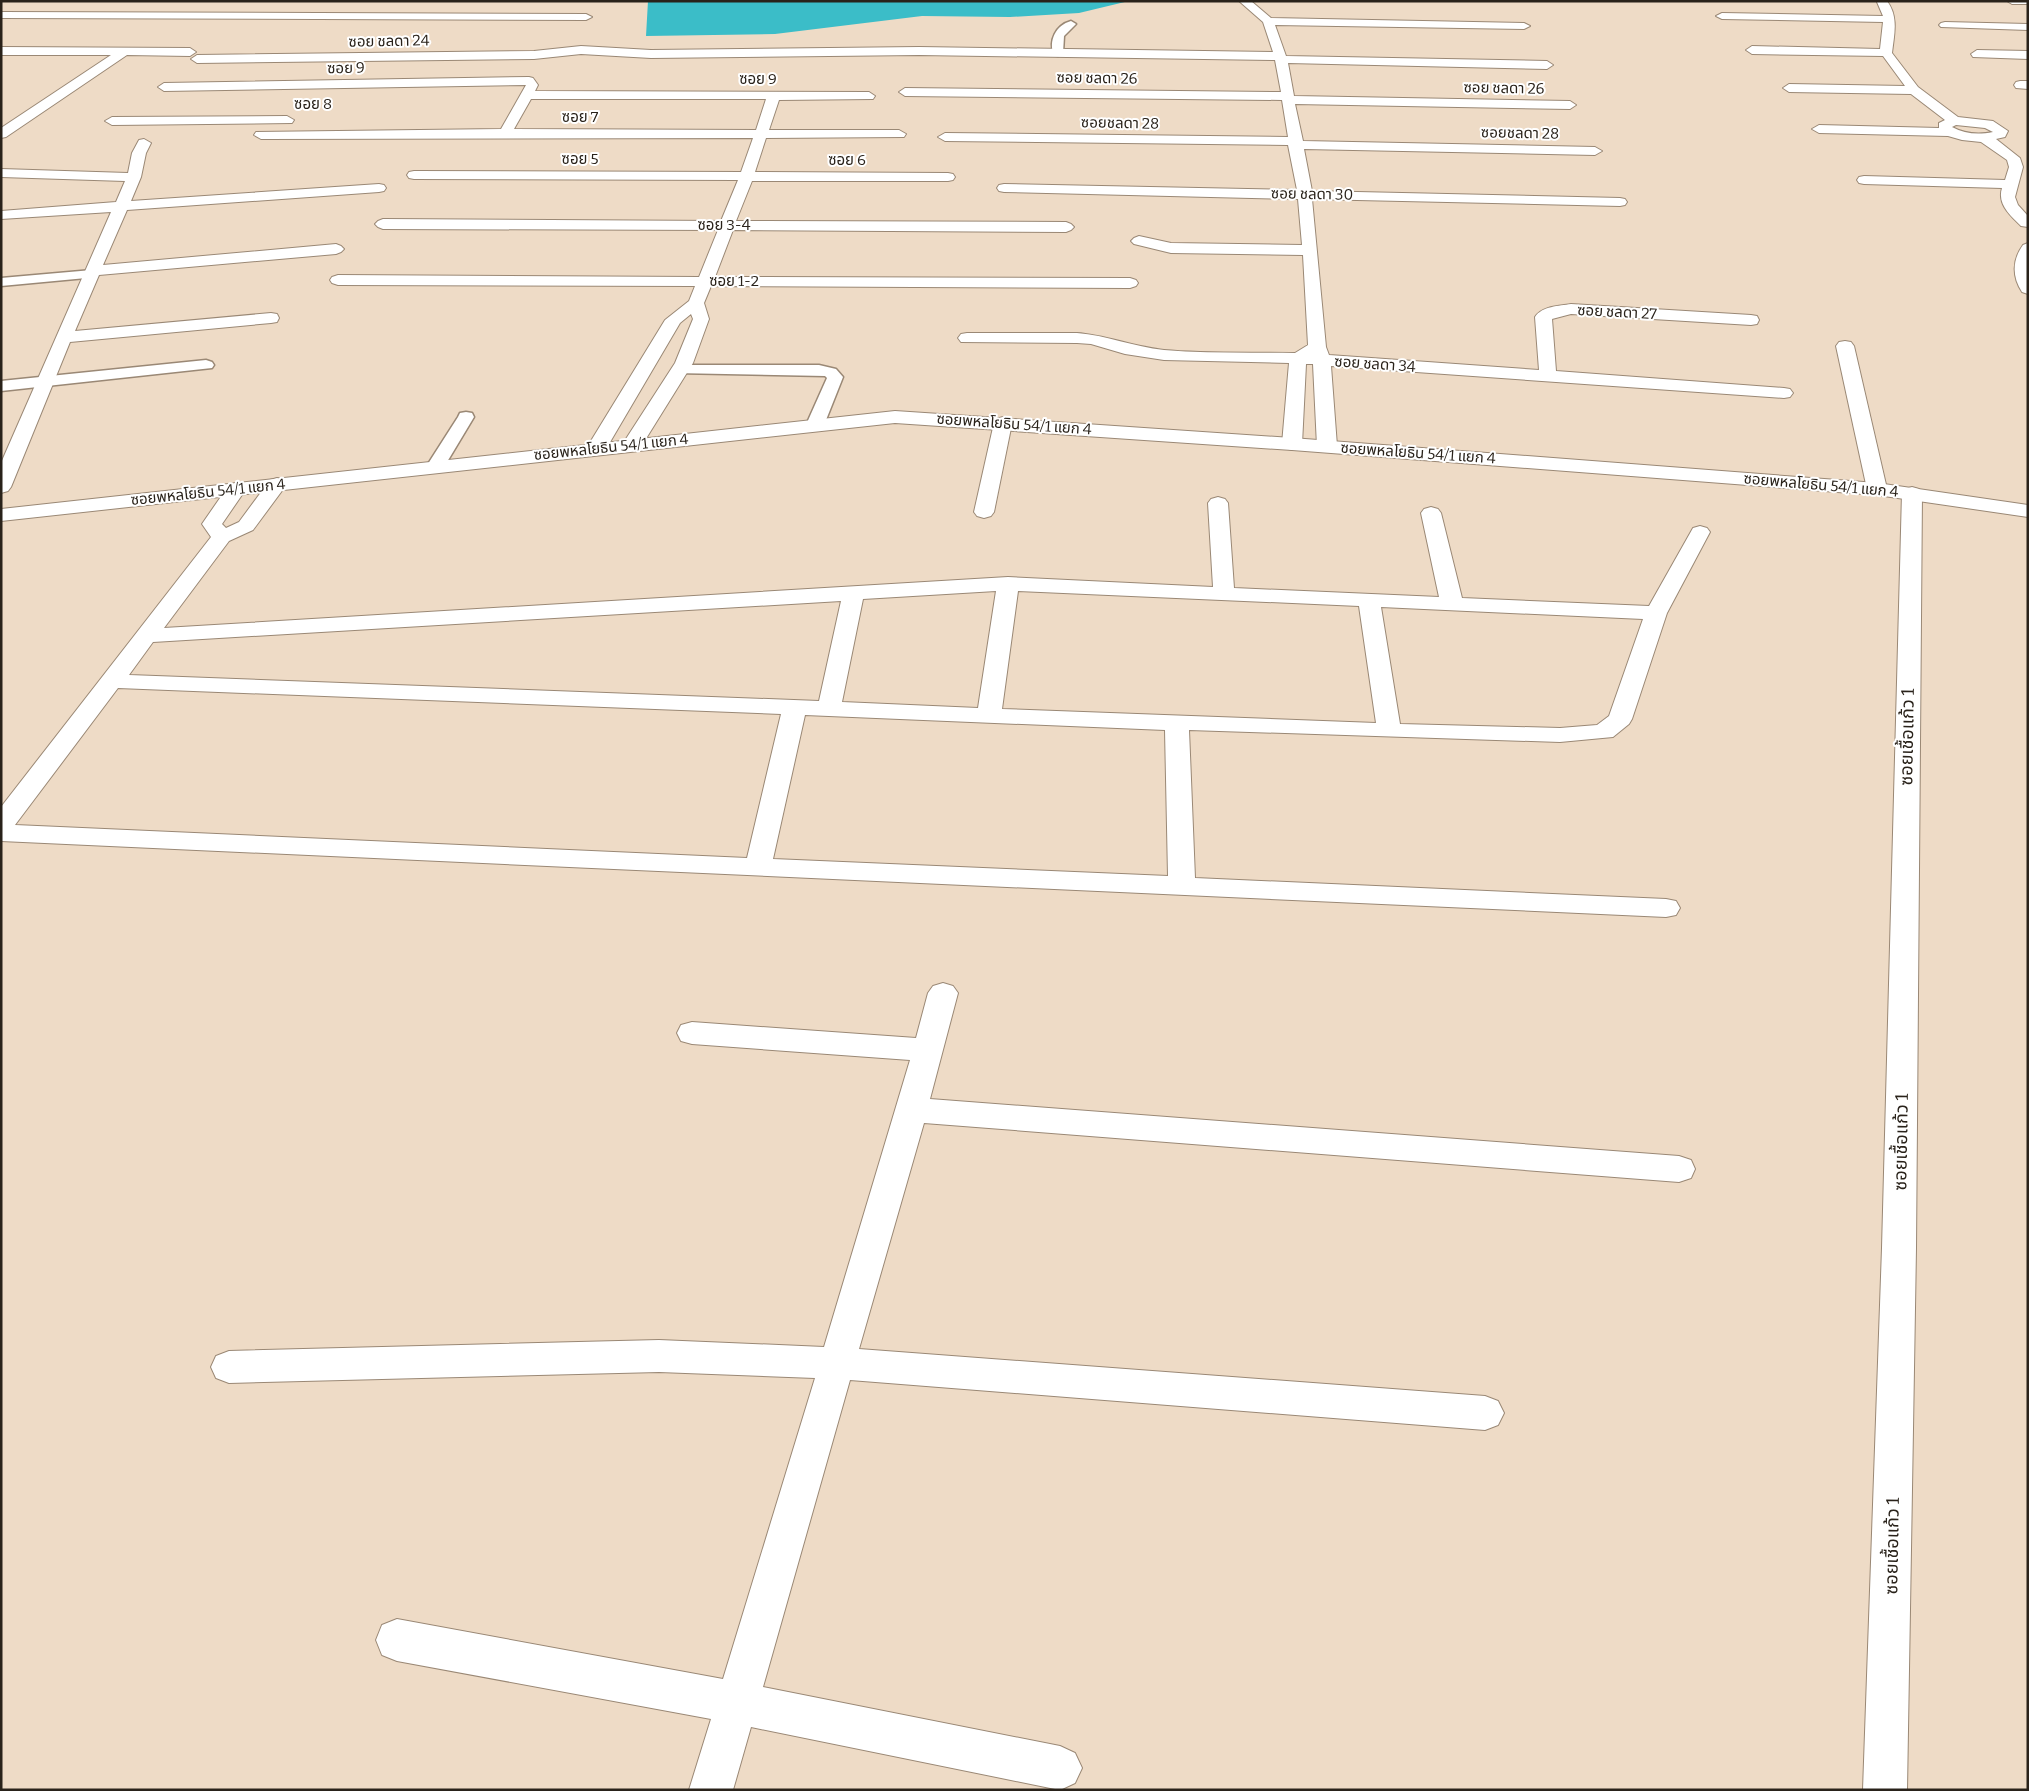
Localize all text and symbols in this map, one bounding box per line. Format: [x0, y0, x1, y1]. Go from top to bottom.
street label: ซอย ชลดา 24 [348, 31, 430, 51]
street label: ซอย 9 [327, 59, 365, 77]
street label: ซอย ชลดา 26 [1056, 68, 1138, 88]
street label: ซอย 9 [739, 70, 777, 88]
street label: ซอย ชลดา 26 [1463, 78, 1545, 98]
street label: ซอย 8 [294, 95, 332, 113]
street label: ซอย 7 [562, 108, 599, 126]
street label: ซอยชลดา 28 [1081, 113, 1159, 133]
street label: ซอยชลดา 28 [1481, 123, 1559, 143]
street label: ซอย 5 [562, 150, 598, 168]
street label: ซอย 6 [828, 151, 866, 169]
street label: ซอย ชลดา 30 [1271, 184, 1353, 204]
street label: ซอย 3-4 [697, 216, 751, 234]
street label: ซอย 1-2 [709, 272, 759, 290]
street label: ซอย ชลดา 27 [1577, 301, 1658, 323]
street label: ซอย ชลดา 34 [1334, 352, 1416, 376]
street label: ซอยพหลโยธิน 54/1 แยก 4 [936, 410, 1092, 438]
street label: ซอยพหลโยธิน 54/1 แยก 4 [533, 430, 689, 464]
street label: ซอยพหลโยธิน 54/1 แยก 4 [1340, 439, 1496, 467]
street label: ซอยพหลโยธิน 54/1 แยก 4 [1743, 469, 1899, 501]
street label: ซอยพหลโยธิน 54/1 แยก 4 [130, 475, 286, 509]
street label: ซอยเชื้อแก้ว 1 [1893, 688, 1919, 786]
street label: ซอยเชื้อแก้ว 1 [1887, 1093, 1913, 1191]
street label: ซอยเชื้อแก้ว 1 [1878, 1497, 1904, 1595]

